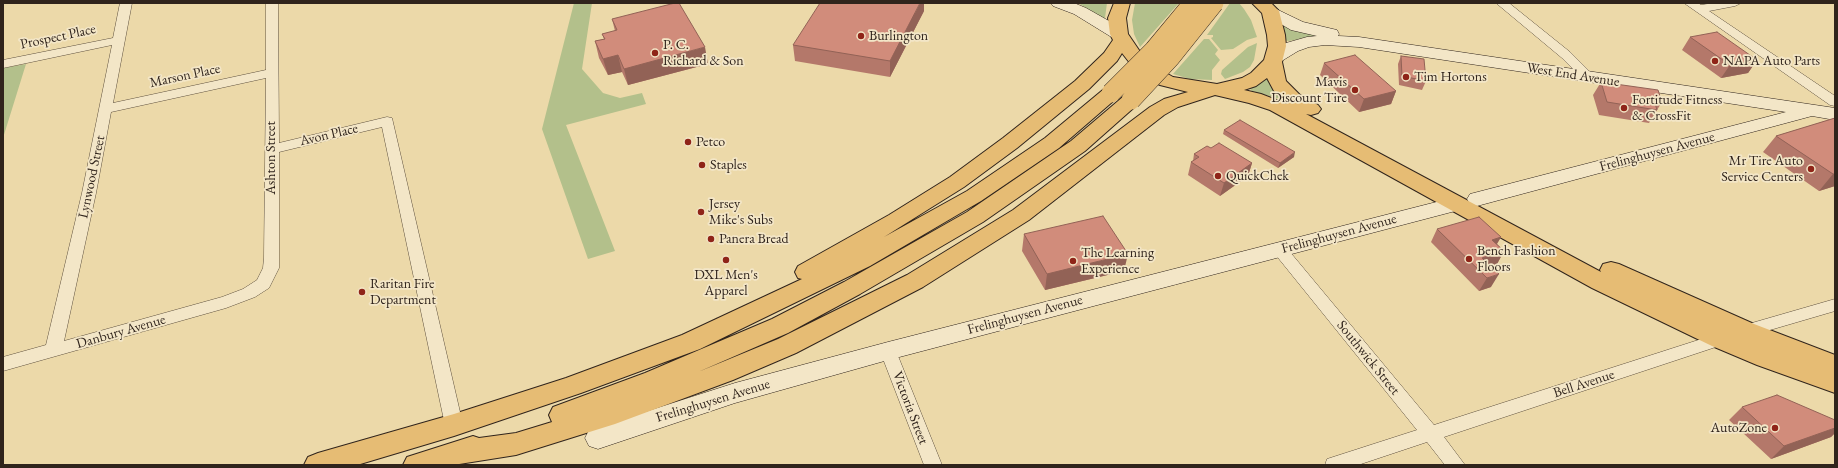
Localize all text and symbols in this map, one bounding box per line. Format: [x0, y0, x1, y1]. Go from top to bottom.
street label: Prospect Place [19, 21, 97, 53]
place label: Burlington [869, 28, 928, 44]
marker: Burlington [856, 31, 866, 41]
place label: P. C. Richard & Son [663, 37, 744, 70]
marker: P. C. Richard & Son [650, 48, 660, 58]
place label: NAPA Auto Parts [1723, 53, 1820, 69]
marker: NAPA Auto Parts [1710, 56, 1720, 66]
street label: West End Avenue [1525, 59, 1621, 91]
street label: Marson Place [148, 60, 222, 92]
place label: Tim Hortons [1414, 69, 1487, 85]
marker: Tim Hortons [1401, 72, 1411, 82]
place label: Mavis Discount Tire [1271, 74, 1347, 106]
marker: Mavis Discount Tire [1350, 85, 1360, 95]
place label: Fortitude Fitness & CrossFit [1632, 92, 1722, 124]
marker: Fortitude Fitness & CrossFit [1619, 103, 1629, 113]
street label: Avon Place [298, 120, 360, 150]
street label: Ashton Street [263, 121, 279, 195]
street label: Frelinghuysen Avenue [1598, 129, 1716, 175]
street label: Lynwood Street [75, 134, 109, 220]
place label: Petco [696, 134, 725, 150]
marker: Petco [683, 137, 693, 147]
place label: Mr Tire Auto Service Centers [1721, 153, 1803, 186]
place label: Staples [710, 157, 747, 173]
marker: Staples [697, 160, 707, 170]
marker: Mr Tire Auto Service Centers [1806, 164, 1816, 174]
place label: QuickChek [1226, 168, 1289, 184]
marker: QuickChek [1213, 171, 1223, 181]
place label: Jersey Mike's Subs [709, 196, 773, 228]
marker: Jersey Mike's Subs [696, 207, 706, 217]
street label: Frelinghuysen Avenue [1280, 211, 1398, 257]
place label: Panera Bread [719, 231, 789, 247]
marker: Panera Bread [706, 234, 716, 244]
place label: Bench Fashion Floors [1477, 243, 1556, 276]
place label: The Learning Experience [1081, 245, 1154, 278]
marker: Bench Fashion Floors [1464, 254, 1474, 264]
marker: DXL Men's Apparel [721, 255, 731, 265]
marker: The Learning Experience [1068, 256, 1078, 266]
place label: DXL Men's Apparel [694, 267, 758, 300]
place label: Raritan Fire Department [370, 276, 436, 308]
marker: Raritan Fire Department [357, 287, 367, 297]
street label: Frelinghuysen Avenue [966, 292, 1084, 338]
street label: Danbury Avenue [75, 311, 167, 353]
street label: Southwick Street [1333, 317, 1403, 399]
street label: Bell Avenue [1551, 366, 1617, 402]
street label: Victoria Street [888, 369, 932, 447]
street label: Frelinghuysen Avenue [654, 376, 772, 426]
place label: AutoZone [1710, 420, 1767, 436]
marker: AutoZone [1770, 423, 1780, 433]

